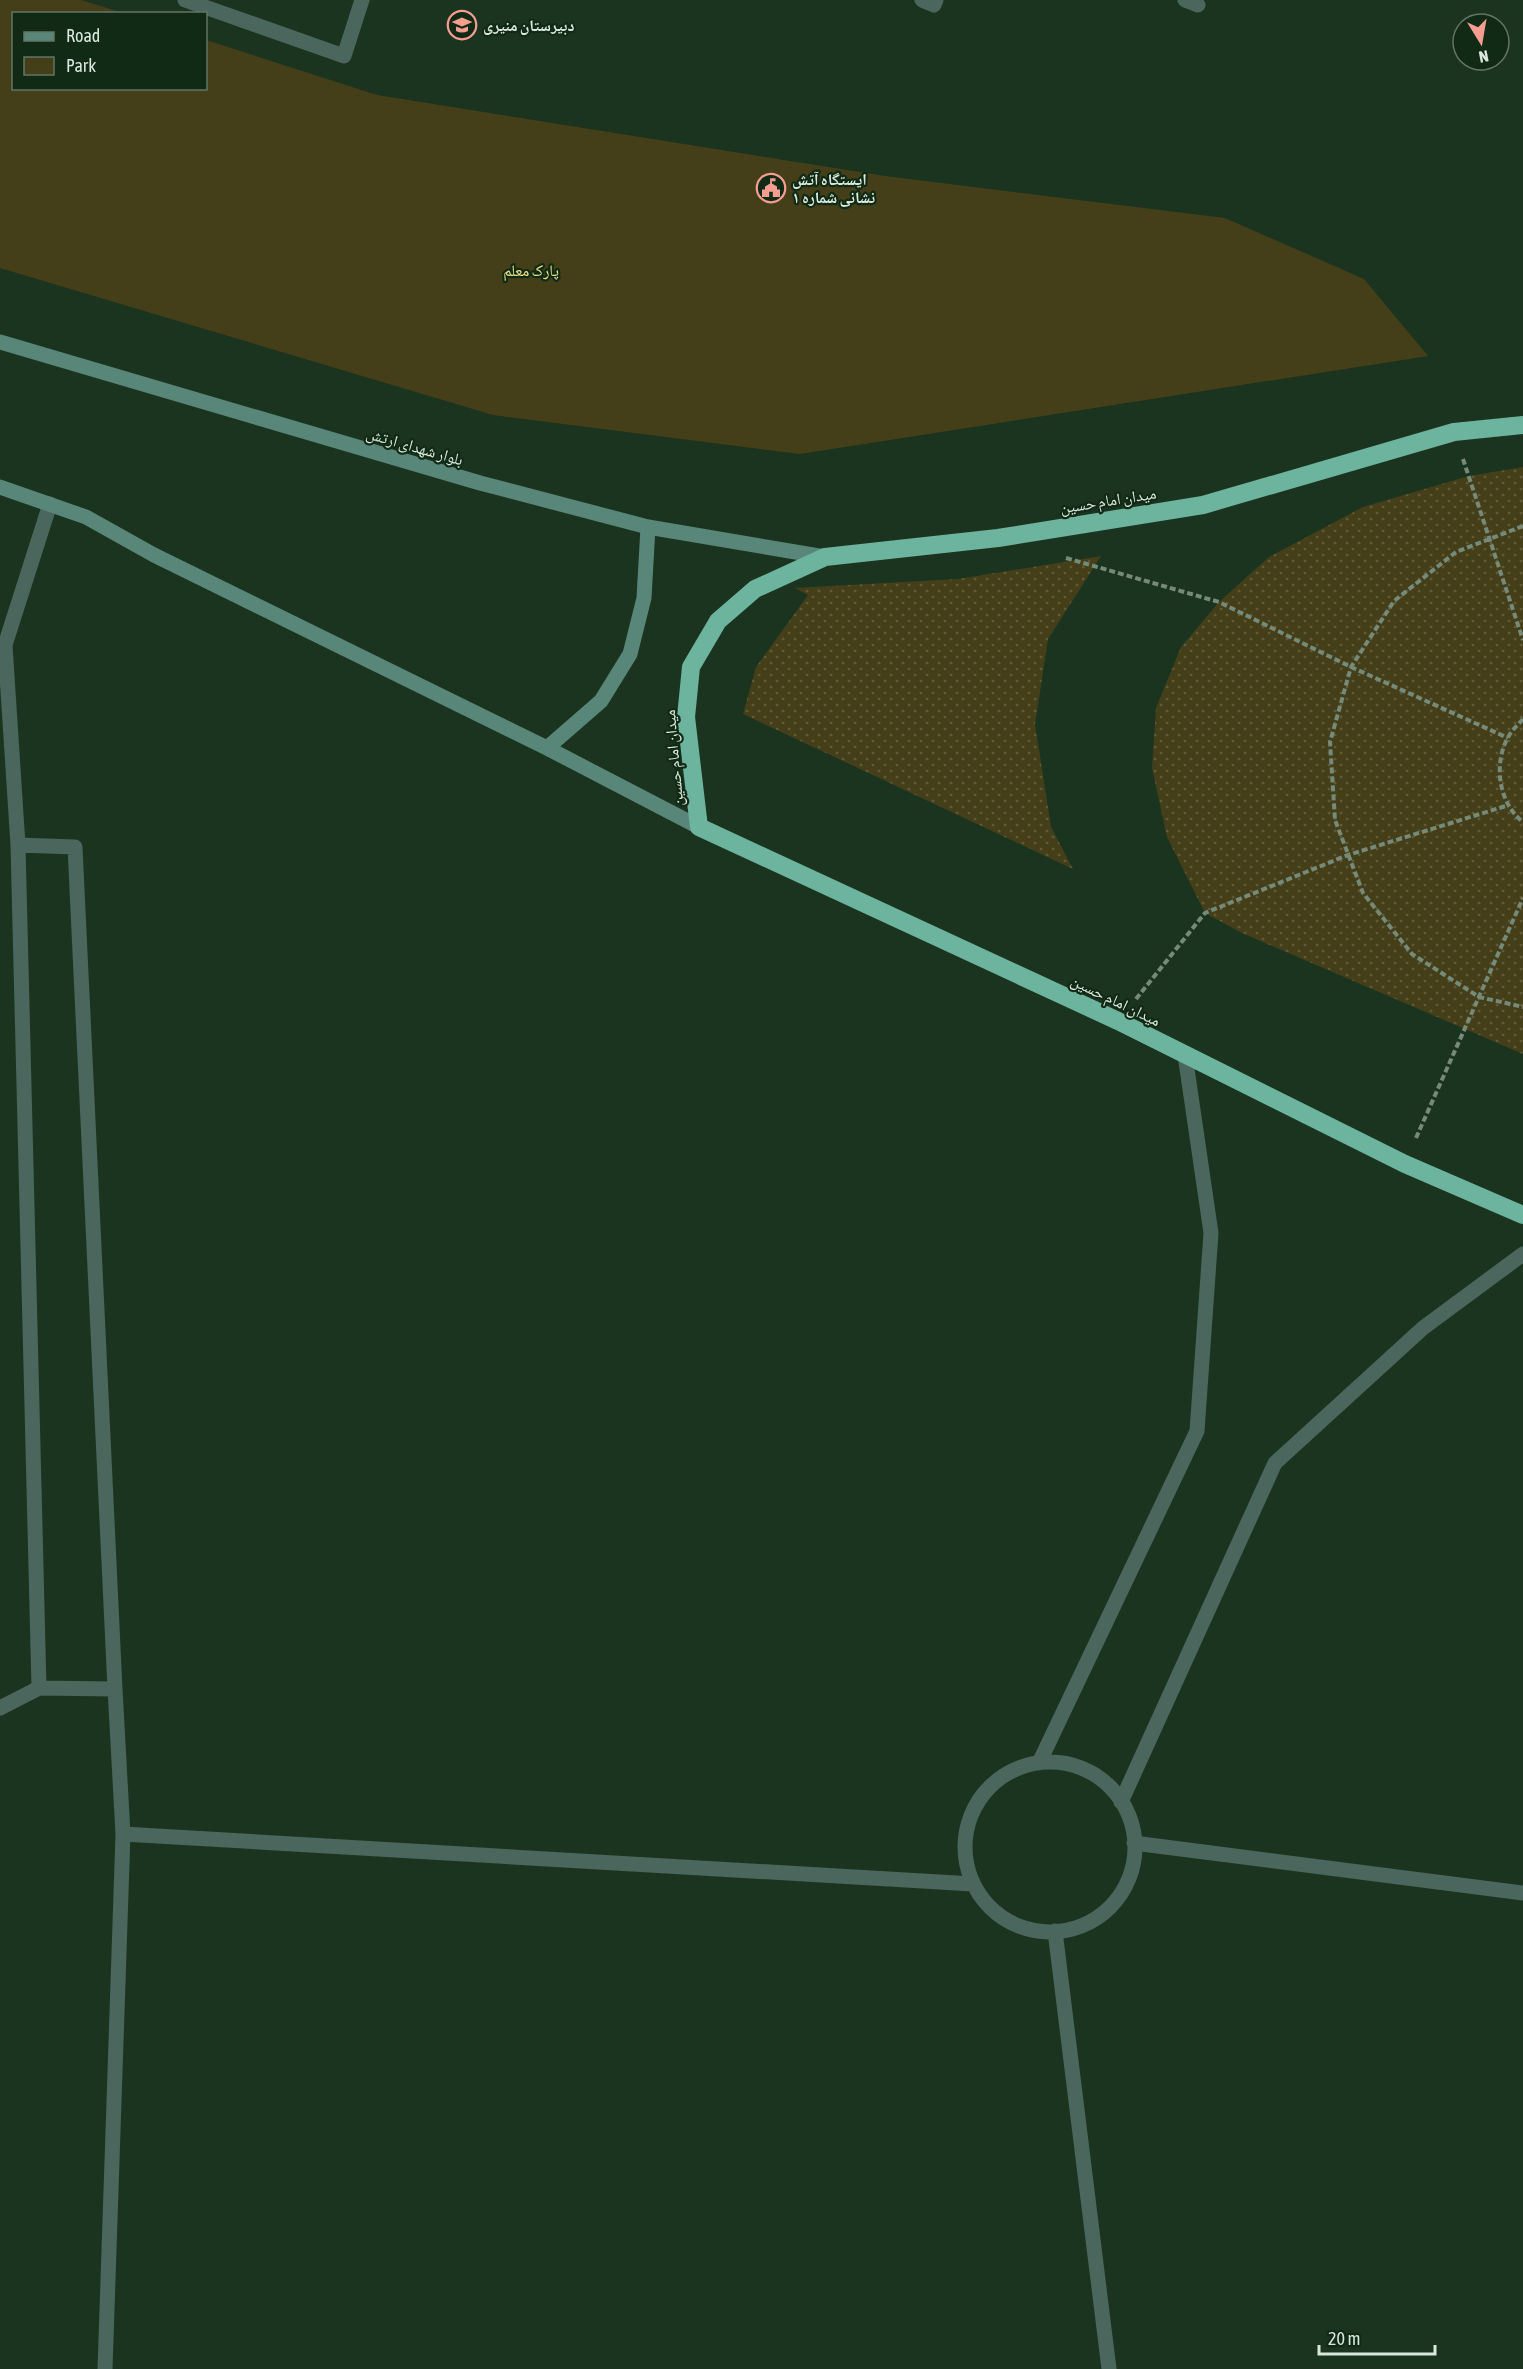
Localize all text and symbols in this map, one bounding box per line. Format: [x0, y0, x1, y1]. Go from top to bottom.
school or university icon: دبیرستان منیری [446, 9, 478, 41]
legend [12, 12, 207, 90]
north arrow [1451, 12, 1511, 72]
place label: دبیرستان منیری [483, 16, 574, 35]
text: Road [66, 25, 100, 46]
text: N [1478, 47, 1490, 66]
text: Park [66, 55, 96, 76]
place label: ایستگاه آتش نشانی شماره ۱ [792, 170, 875, 207]
public building icon: ایستگاه آتش نشانی شماره ۱ [755, 172, 787, 204]
park label: پارک معلم [503, 261, 559, 281]
street label: بلوار شهدای ارتش [364, 424, 465, 470]
street label: میدان امام حسین [1059, 484, 1158, 518]
street label: میدان امام حسین [660, 709, 688, 807]
street label: میدان امام حسین [1068, 971, 1164, 1031]
scale bar [1319, 2318, 1434, 2356]
text: 20 m [1328, 2328, 1360, 2349]

